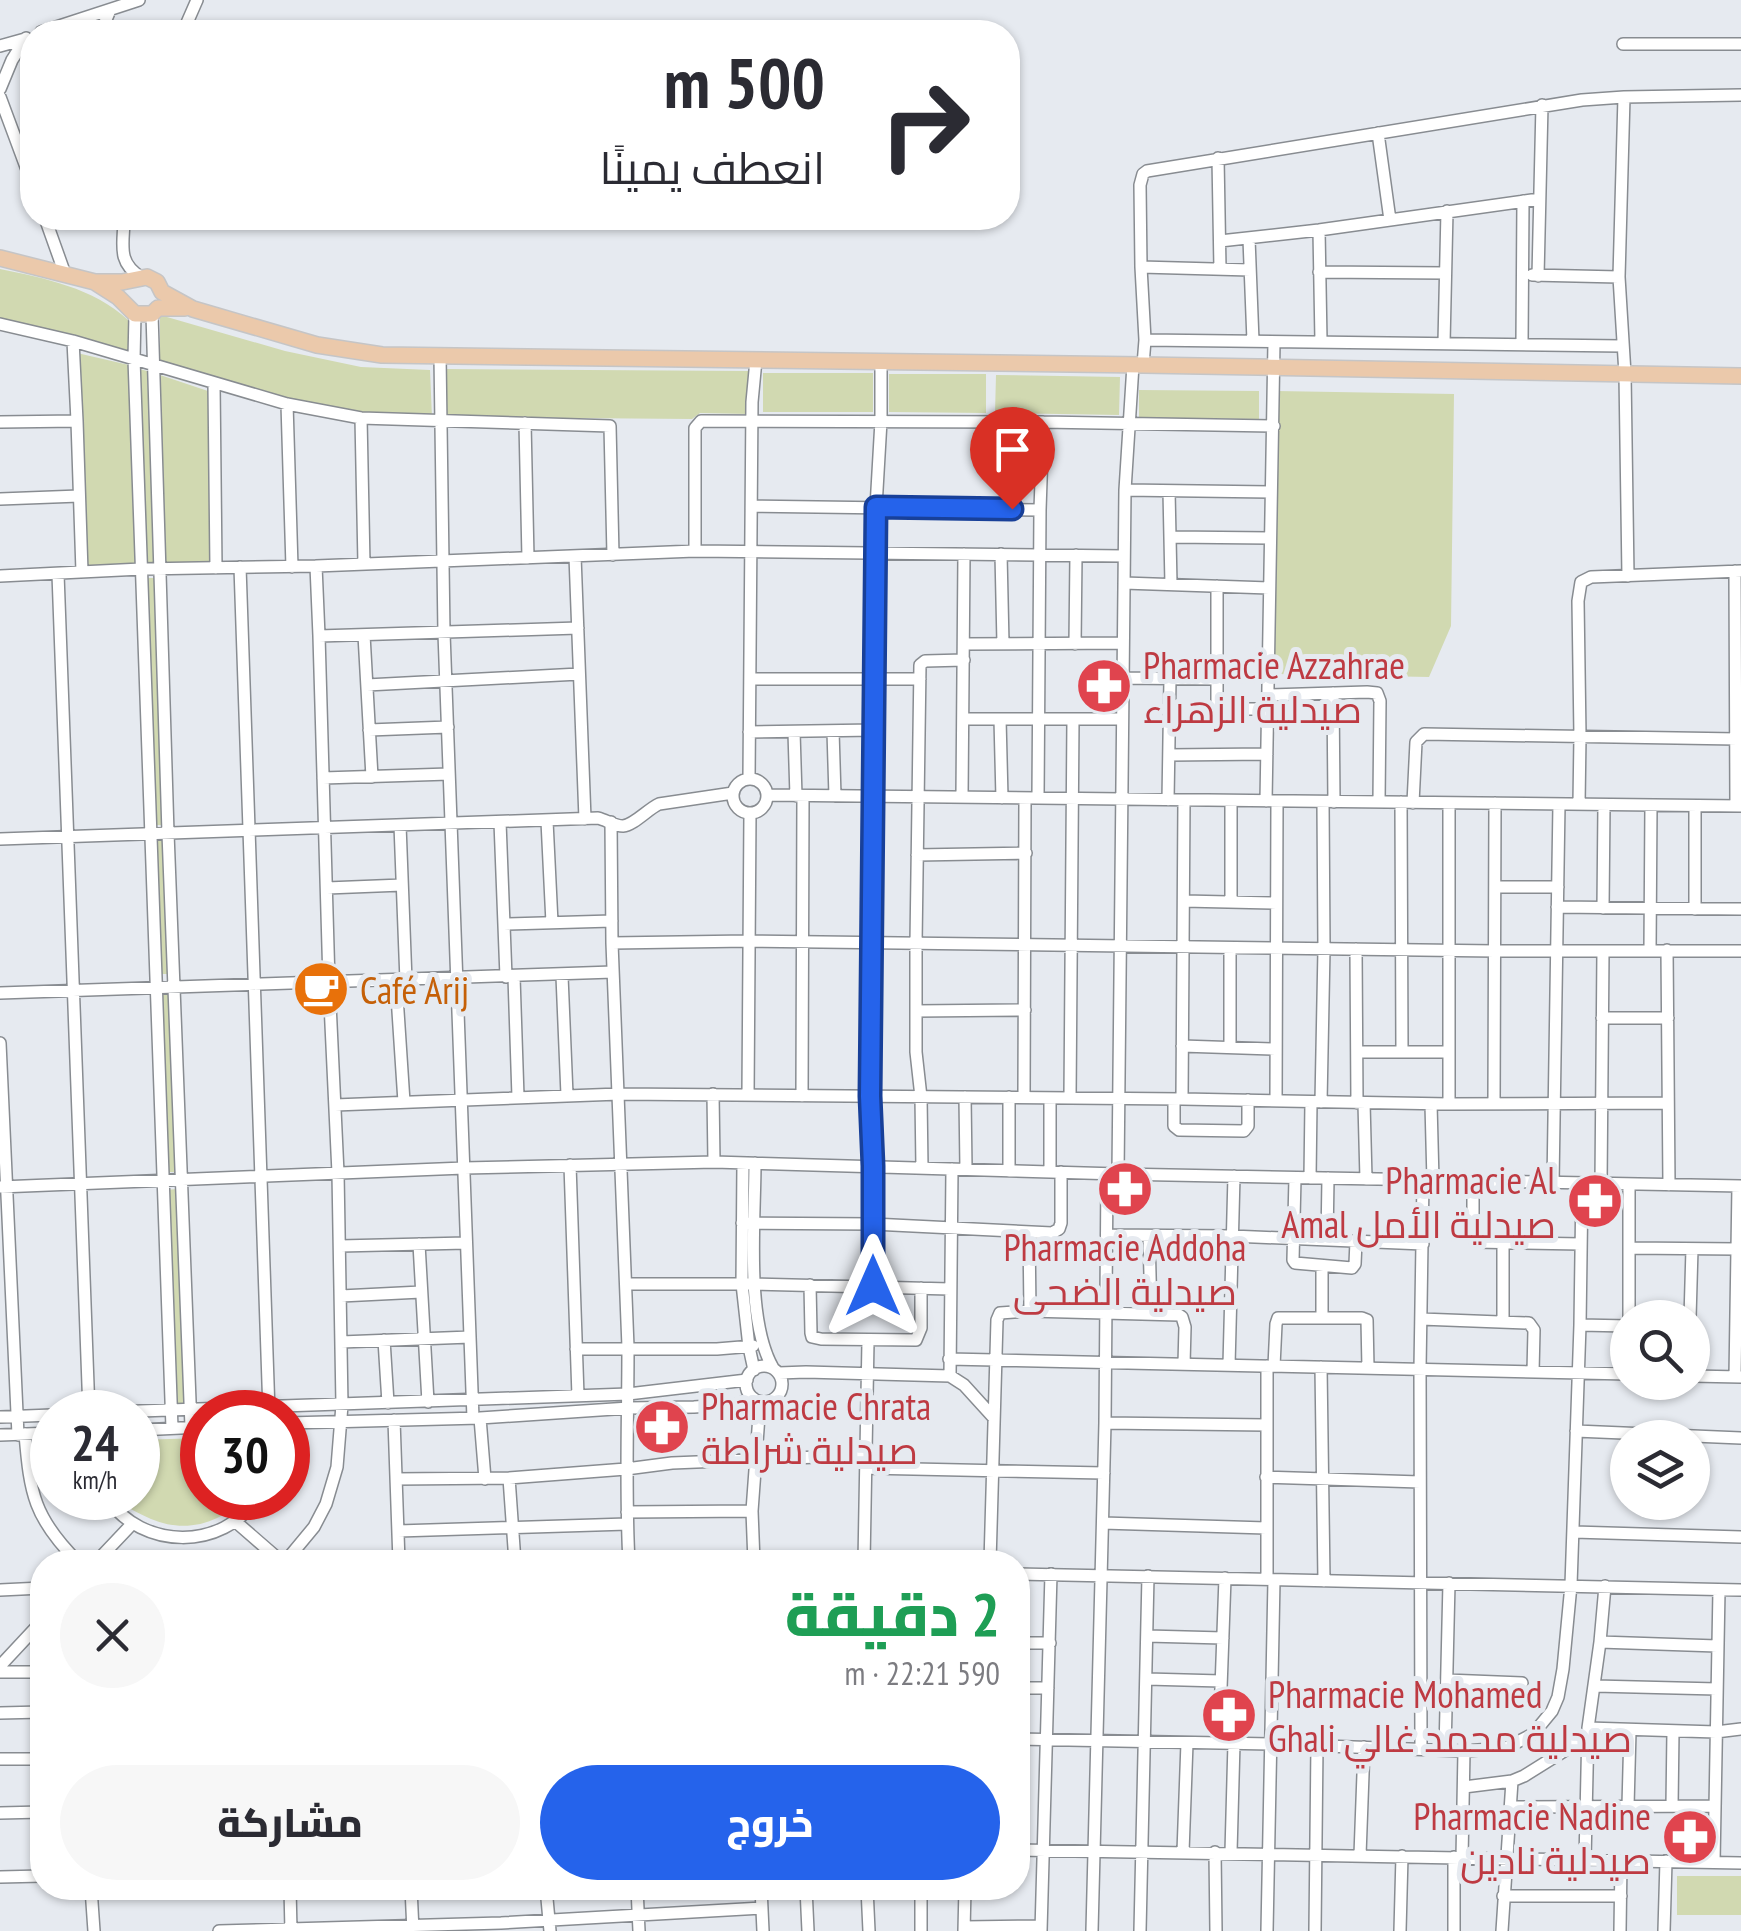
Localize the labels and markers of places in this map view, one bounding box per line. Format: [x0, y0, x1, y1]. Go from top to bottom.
pin [970, 407, 1055, 510]
place label: Pharmacie Azzahrae صيدلية الزهراء [1143, 640, 1405, 733]
pharmacy icon: Pharmacie Azzahrae صيدلية الزهراء [1074, 656, 1134, 716]
cafe icon: Café Arij [291, 959, 351, 1019]
place label: Café Arij [360, 965, 469, 1014]
place label: Pharmacie Al Amal صيدلية الأمل [1281, 1155, 1556, 1248]
pharmacy icon: Pharmacie Addoha صيدلية الضحى [1095, 1159, 1155, 1219]
pharmacy icon: Pharmacie Al Amal صيدلية الأمل [1565, 1171, 1625, 1231]
place label: Pharmacie Addoha صيدلية الضحى [1003, 1222, 1247, 1315]
place label: Pharmacie Chrata صيدلية شراطة [701, 1381, 931, 1474]
pharmacy icon: Pharmacie Chrata صيدلية شراطة [632, 1397, 692, 1457]
place label: Pharmacie Mohamed Ghali صيدلية محمد غالي [1268, 1669, 1632, 1769]
pharmacy icon: Pharmacie Mohamed Ghali صيدلية محمد غالي [1199, 1685, 1259, 1745]
place label: Pharmacie Nadine صيدلية نادين [1413, 1791, 1651, 1884]
pharmacy icon: Pharmacie Nadine صيدلية نادين [1660, 1807, 1720, 1867]

